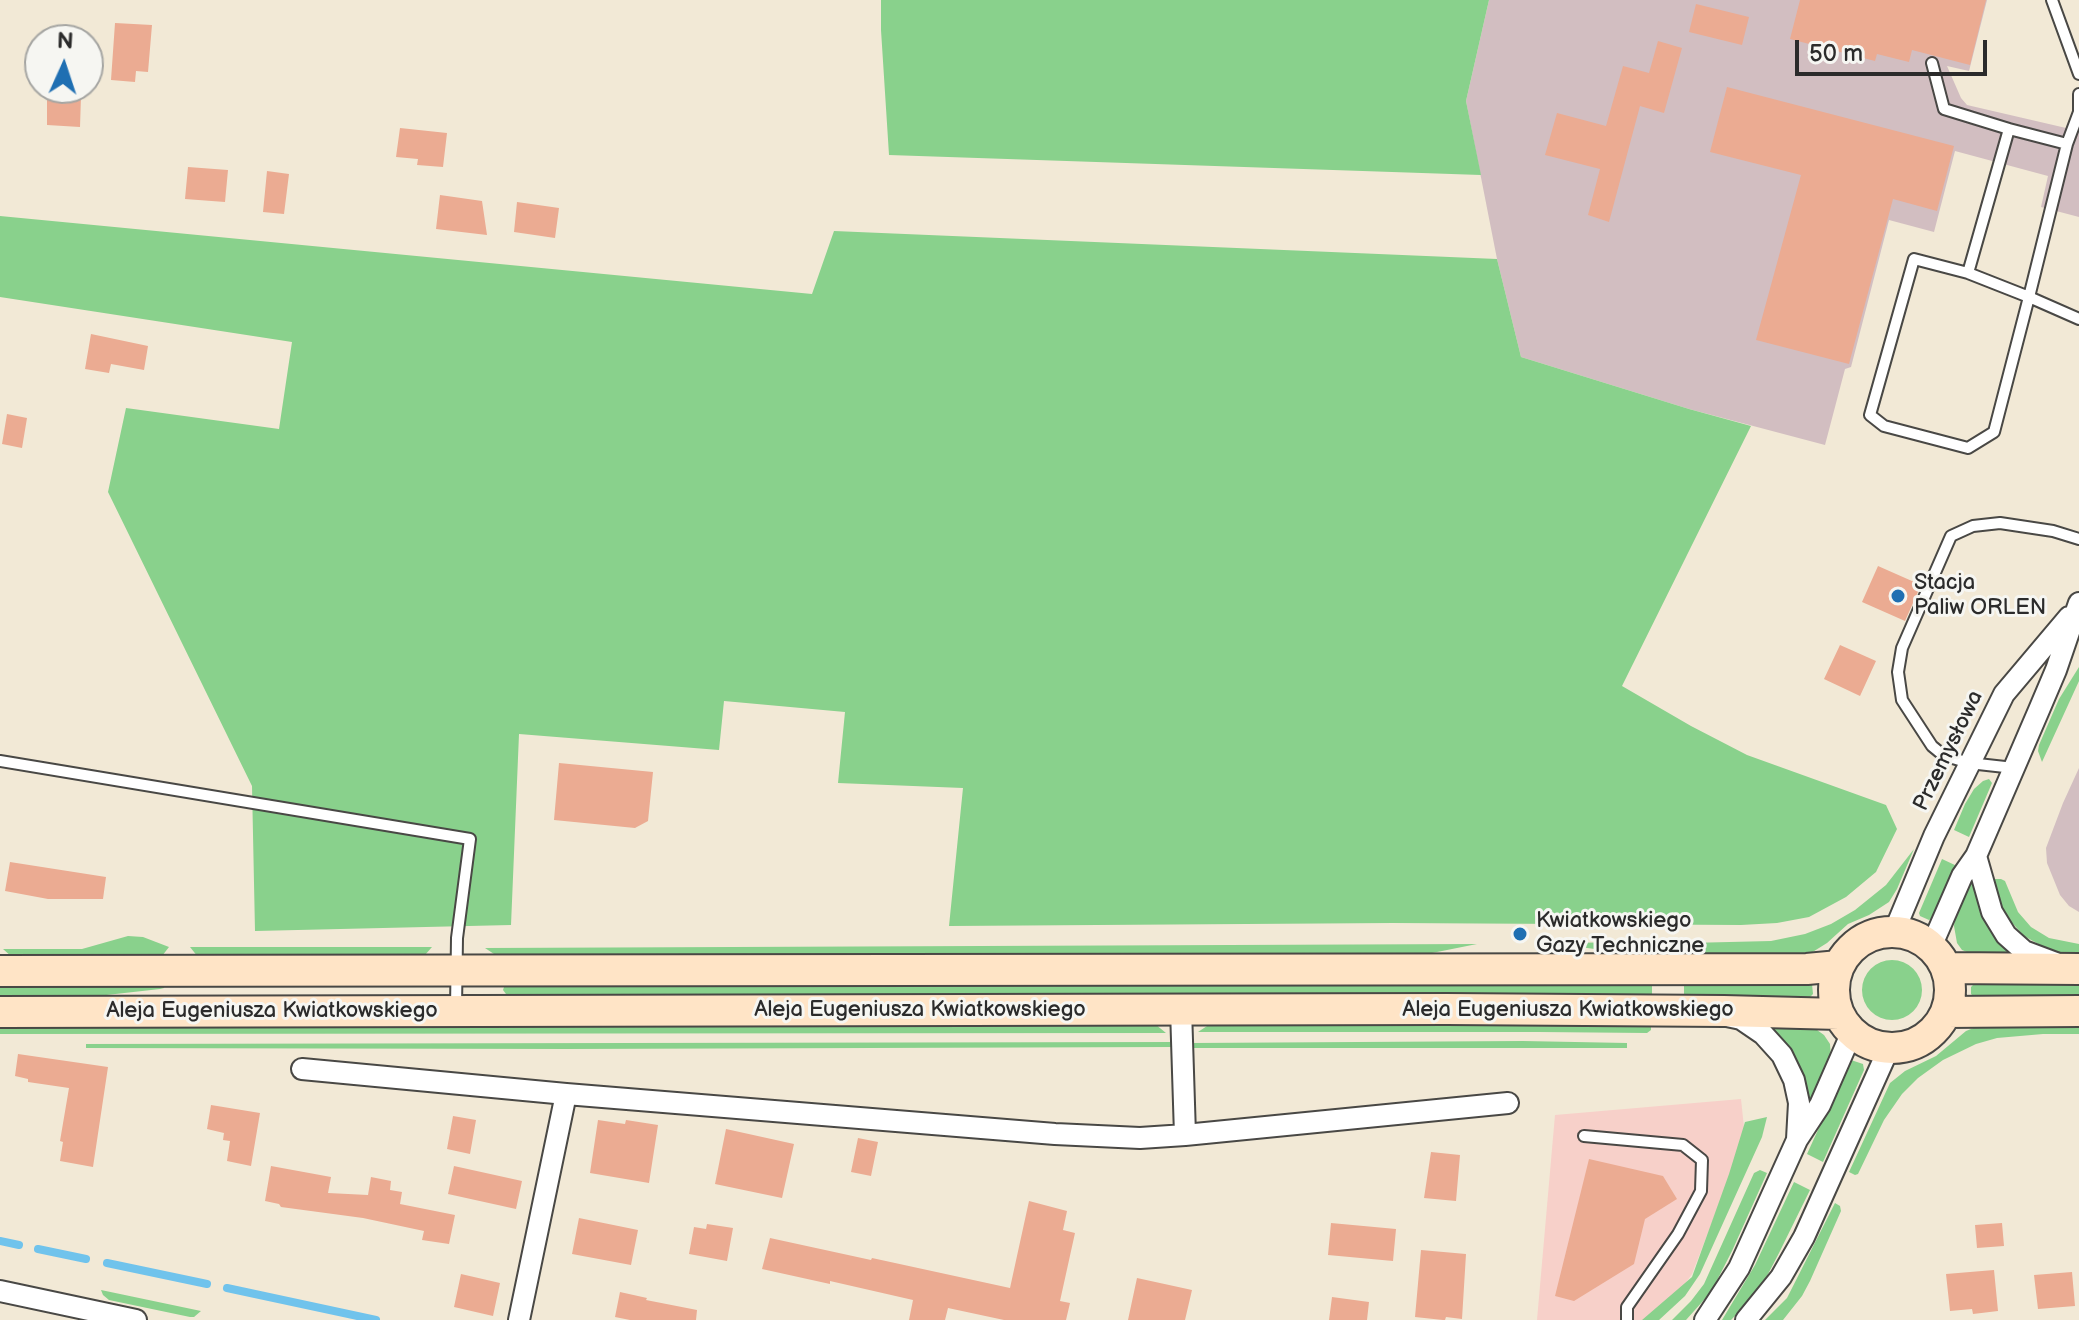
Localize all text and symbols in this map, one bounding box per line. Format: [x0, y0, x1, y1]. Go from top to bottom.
north arrow [24, 24, 104, 104]
scale bar [1799, 24, 1991, 74]
text: N [56, 28, 74, 55]
text: 50 m [1809, 39, 1863, 68]
place label: Stacja Paliw ORLEN [1914, 570, 2046, 622]
marker: Stacja Paliw ORLEN [1889, 587, 1907, 605]
street label: Przemysłowa [1909, 687, 1989, 815]
place label: Kwiatkowskiego Gazy Techniczne [1536, 908, 1704, 960]
marker: Kwiatkowskiego Gazy Techniczne [1511, 925, 1529, 943]
street label: Aleja Eugeniusza Kwiatkowskiego [754, 997, 1086, 1023]
street label: Aleja Eugeniusza Kwiatkowskiego [1402, 997, 1734, 1023]
street label: Aleja Eugeniusza Kwiatkowskiego [106, 998, 438, 1024]

